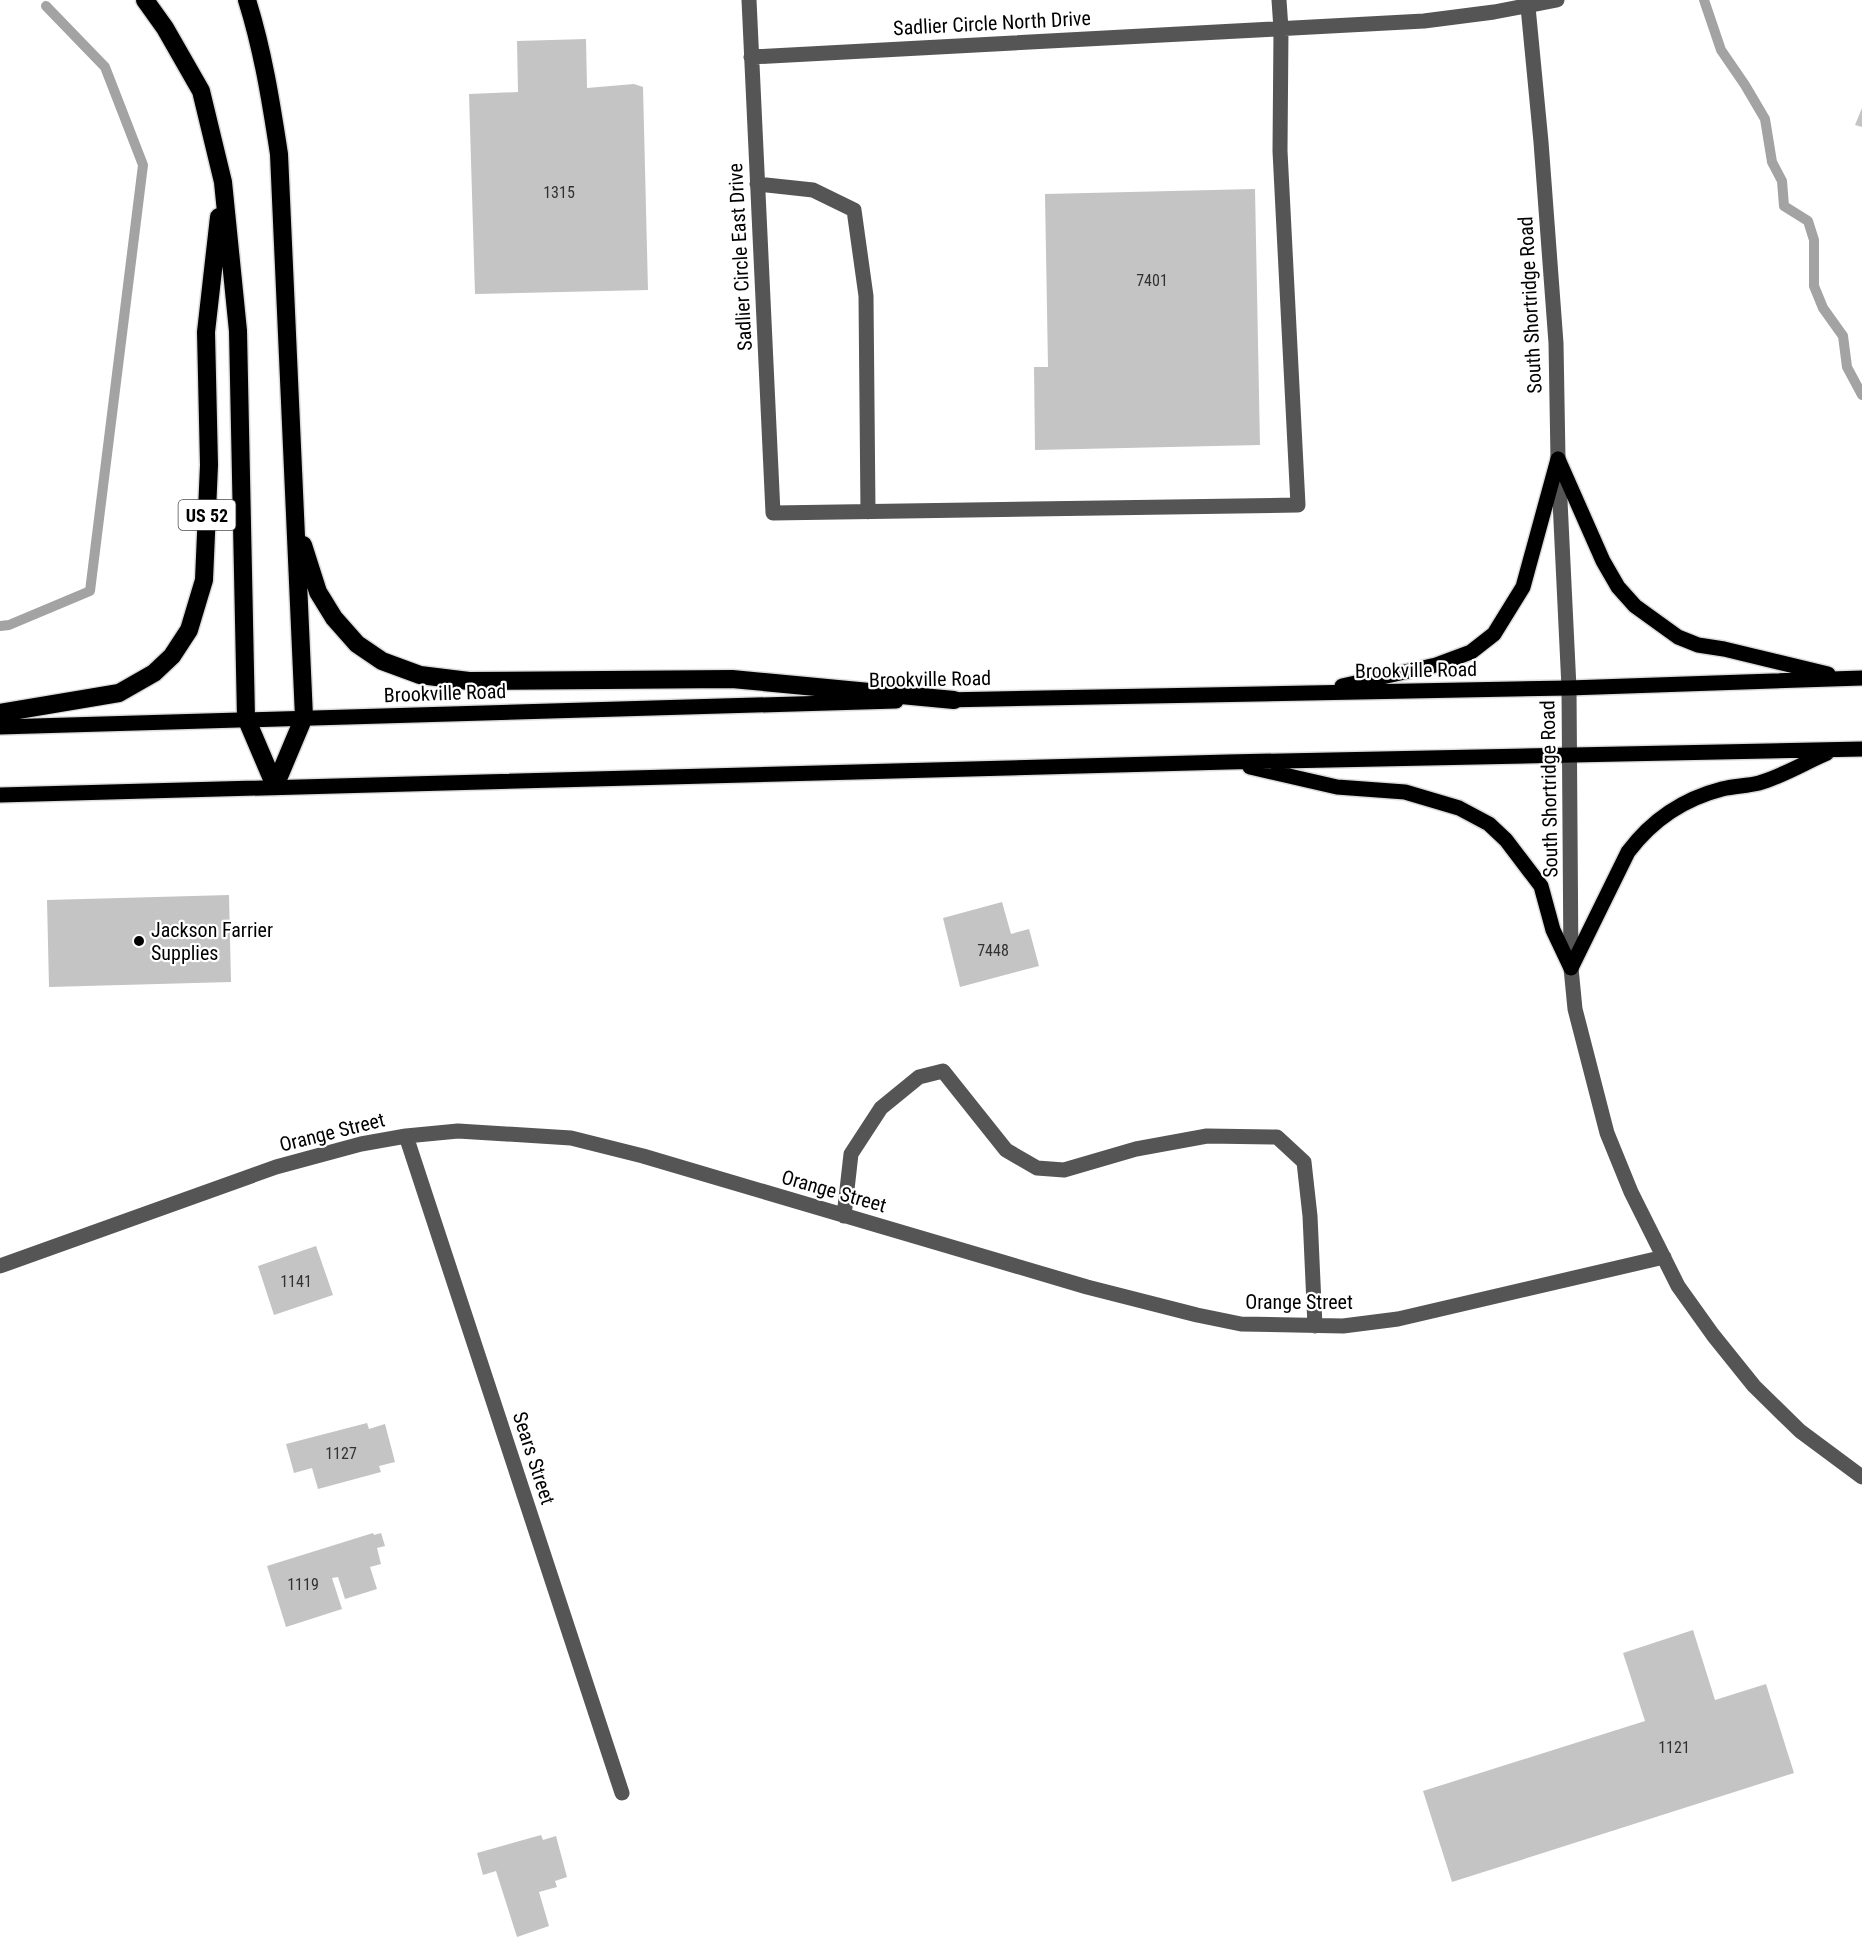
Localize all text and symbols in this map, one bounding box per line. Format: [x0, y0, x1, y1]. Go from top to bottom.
street label: Sadlier Circle North Drive [893, 6, 1091, 40]
street label: Sadlier Circle East Drive [723, 163, 757, 351]
house number: 1315 [543, 183, 575, 202]
street label: South Shortridge Road [1513, 216, 1547, 394]
house number: 7401 [1136, 271, 1168, 290]
road number: US 52 [178, 500, 236, 530]
street label: Brookville Road [1355, 657, 1477, 683]
street label: Brookville Road [869, 666, 991, 692]
street label: Brookville Road [383, 679, 507, 707]
street label: South Shortridge Road [1535, 700, 1563, 878]
place label: Jackson Farrier Supplies [151, 918, 273, 965]
marker: Jackson Farrier Supplies [132, 934, 146, 948]
house number: 7448 [977, 941, 1009, 960]
street label: Orange Street [277, 1107, 387, 1157]
street label: Orange Street [779, 1165, 889, 1217]
house number: 1141 [280, 1272, 312, 1291]
street label: Orange Street [1245, 1290, 1353, 1314]
street label: Sears Street [508, 1409, 560, 1507]
house number: 1127 [325, 1444, 357, 1463]
house number: 1119 [287, 1575, 319, 1594]
house number: 1121 [1658, 1738, 1690, 1757]

